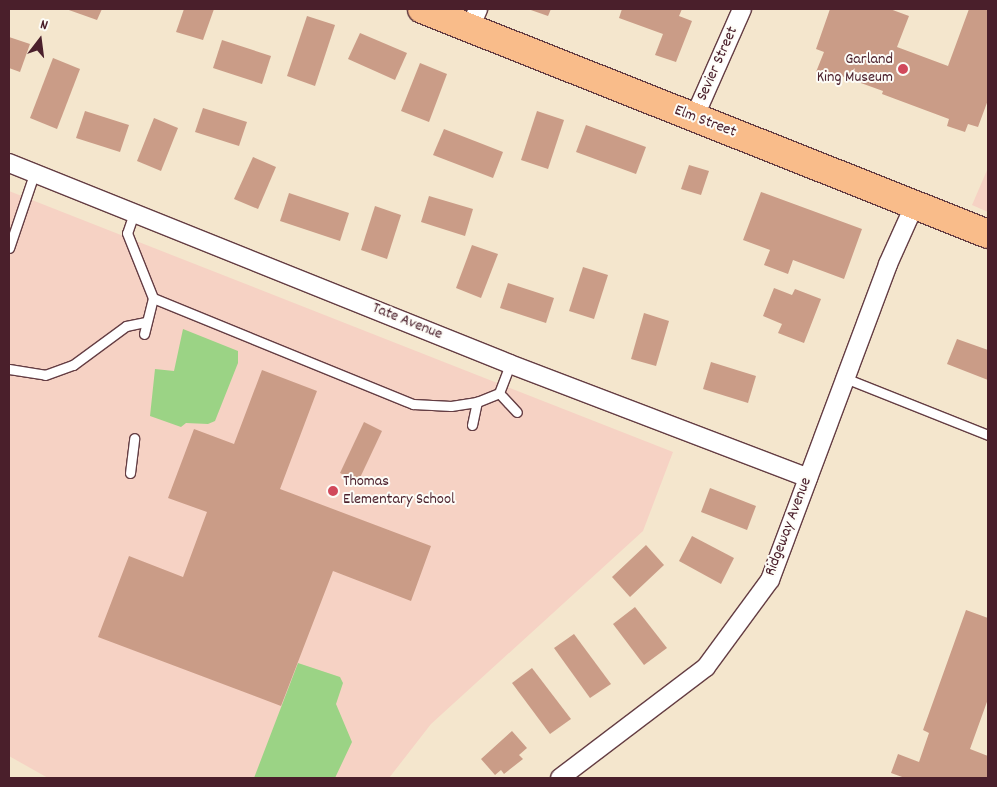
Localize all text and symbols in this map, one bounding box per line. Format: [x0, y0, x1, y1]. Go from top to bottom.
north arrow [15, 15, 65, 65]
text: N [38, 15, 50, 36]
street label: Sevier Street [693, 24, 743, 104]
place label: Garland King Museum [817, 50, 893, 88]
marker: Garland King Museum [897, 63, 909, 75]
street label: Elm Street [671, 101, 739, 143]
street label: Tate Avenue [369, 299, 445, 345]
place label: Thomas Elementary School [343, 472, 455, 510]
street label: Ridgeway Avenue [761, 475, 817, 579]
marker: Thomas Elementary School [327, 485, 339, 497]

